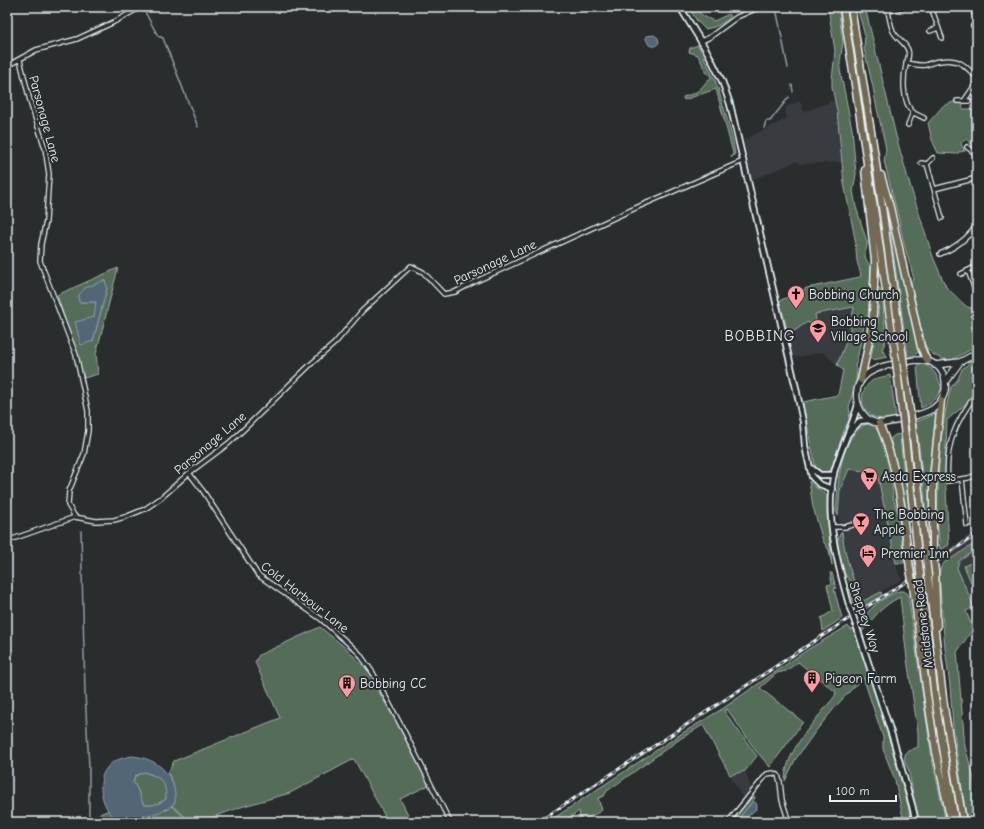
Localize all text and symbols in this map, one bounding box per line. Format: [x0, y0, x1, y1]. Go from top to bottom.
street label: Parsonage Lane [26, 74, 64, 164]
street label: Parsonage Lane [451, 236, 539, 288]
church icon: Bobbing Church [786, 284, 806, 309]
place label: Bobbing Church [809, 287, 899, 302]
place label: Bobbing Village School [831, 314, 908, 344]
school or university icon: Bobbing Village School [808, 318, 828, 343]
district label: BOBBING [724, 327, 796, 345]
street label: Parsonage Lane [171, 408, 249, 477]
supermarket icon: Asda Express [859, 466, 879, 491]
place label: Asda Express [882, 469, 956, 484]
place label: The Bobbing Apple [874, 507, 945, 537]
bar icon: The Bobbing Apple [851, 511, 871, 536]
hotel icon: Premier Inn [858, 543, 878, 568]
place label: Premier Inn [881, 546, 949, 561]
street label: Cold Harbour Lane [258, 558, 352, 636]
street label: Sheppey Way [846, 579, 884, 655]
street label: Maidstone Road [910, 579, 936, 669]
building icon: Pigeon Farm [802, 668, 822, 693]
place label: Pigeon Farm [825, 671, 896, 686]
building icon: Bobbing CC [337, 673, 357, 698]
place label: Bobbing CC [360, 676, 426, 691]
scale bar [830, 777, 896, 803]
text: 100 m [836, 784, 869, 798]

